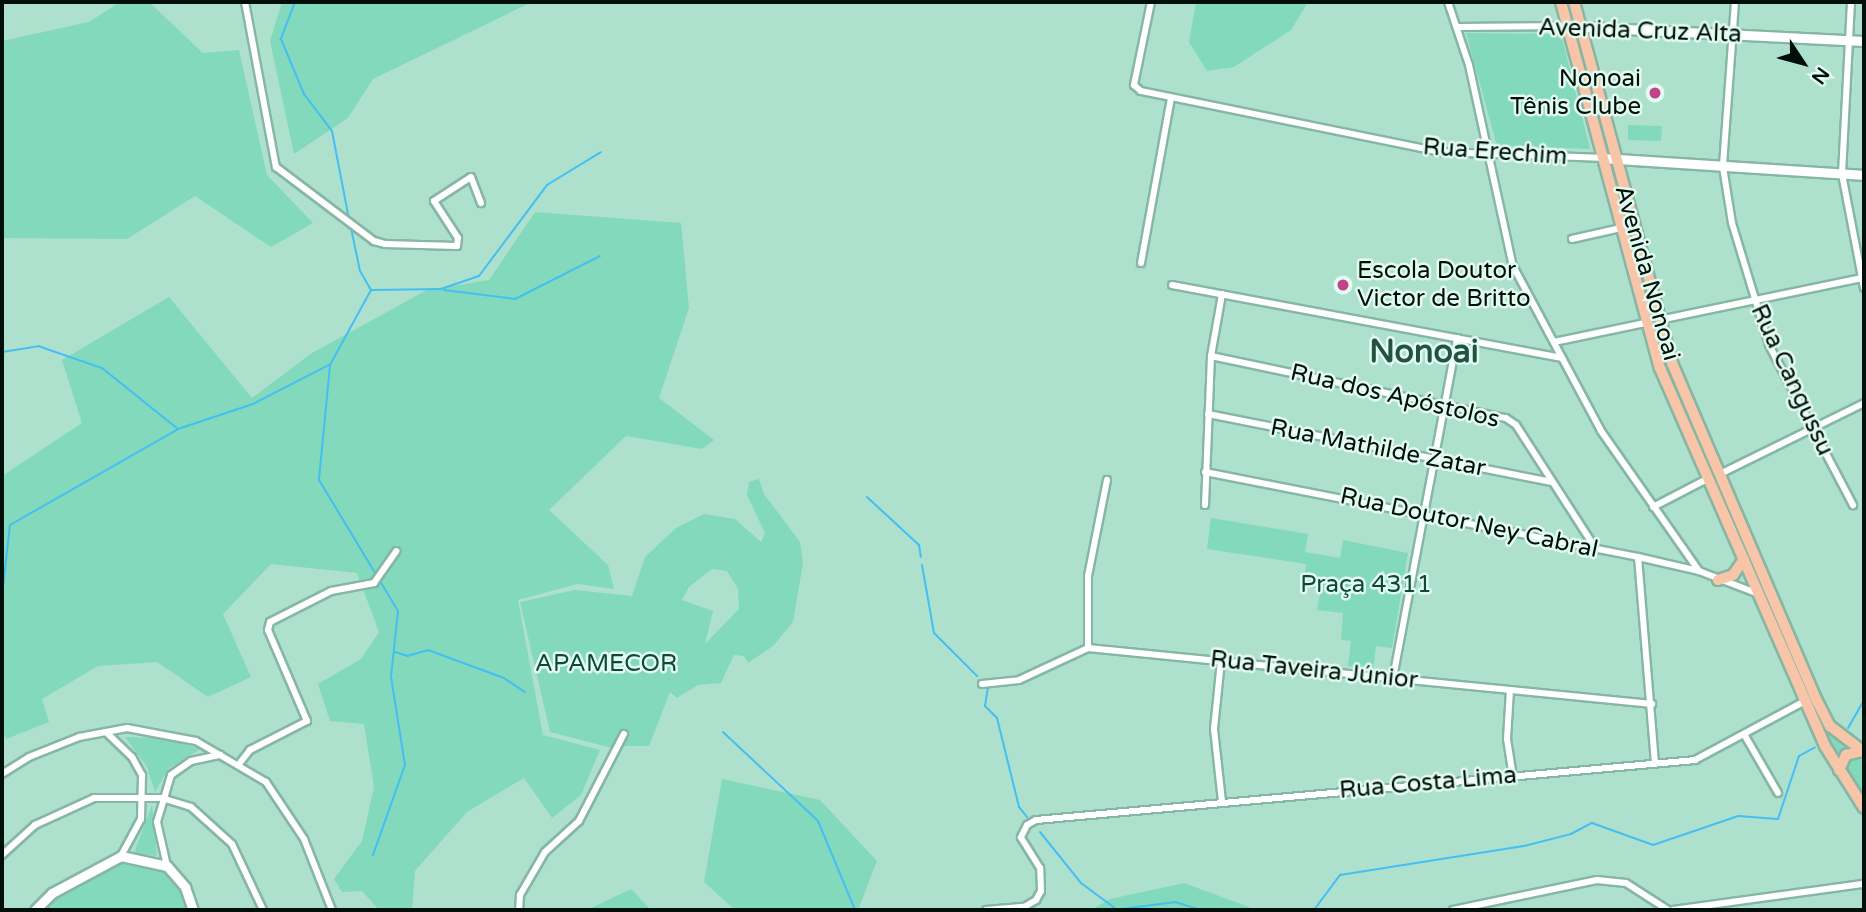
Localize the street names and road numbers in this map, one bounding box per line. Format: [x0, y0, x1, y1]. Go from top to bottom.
street label: Avenida Cruz Alta [1538, 13, 1742, 49]
street label: Rua Erechim [1422, 133, 1568, 171]
street label: Avenida Nonoai [1608, 182, 1686, 364]
street label: Rua Cangussu [1744, 300, 1840, 460]
street label: Rua dos Apóstolos [1288, 358, 1502, 434]
street label: Rua Mathilde Zatar [1268, 413, 1488, 483]
street label: Rua Doutor Ney Cabral [1338, 482, 1600, 564]
street label: Rua Taveira Júnior [1209, 645, 1419, 695]
street label: Rua Costa Lima [1338, 761, 1518, 805]

